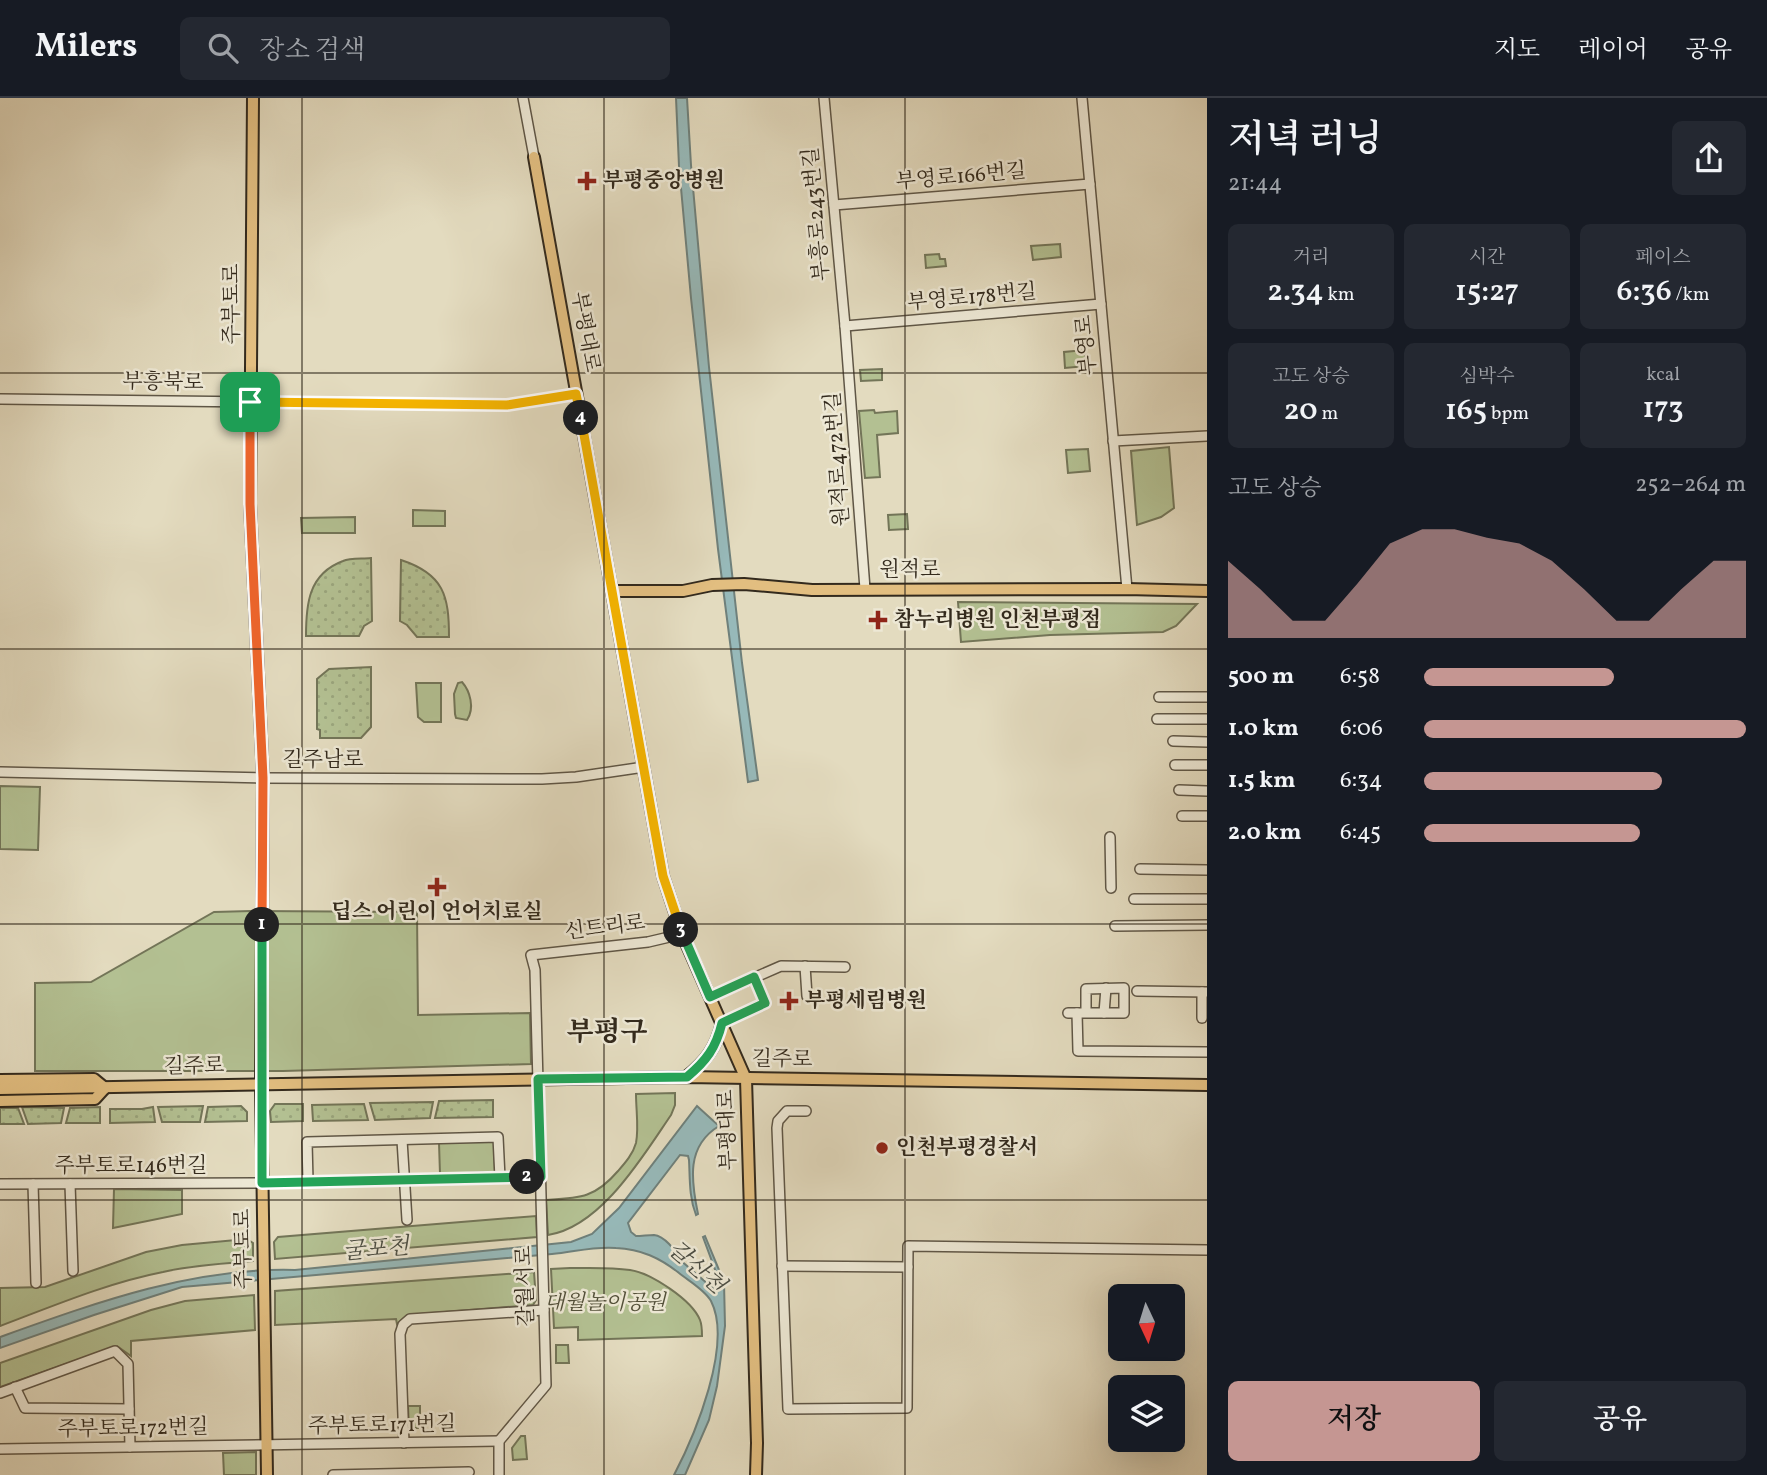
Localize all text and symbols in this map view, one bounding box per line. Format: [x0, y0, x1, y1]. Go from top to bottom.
search box [180, 17, 670, 80]
text: Milers [35, 25, 138, 71]
icon: search [204, 29, 242, 67]
text: 장소 검색 [260, 33, 365, 69]
text: 지도 [1494, 34, 1540, 68]
text: 레이어 [1578, 34, 1648, 68]
text: 공유 [1686, 34, 1732, 68]
text: 저녁 러닝 [1228, 115, 1382, 168]
button: share [1672, 121, 1746, 195]
street label: 부흥로243번길 [797, 146, 837, 282]
street label: 부영로166번길 [895, 157, 1027, 197]
place label: 부평중앙병원 [603, 167, 725, 196]
text: 21:44 [1228, 168, 1282, 200]
marker: 부평중앙병원 [577, 171, 597, 191]
text: 거리 [1293, 245, 1329, 271]
text: 시간 [1469, 245, 1505, 271]
text: 페이스 [1635, 245, 1691, 271]
street label: 주부토로 [218, 263, 247, 345]
text: 2.34 [1267, 271, 1324, 313]
text: 15:27 [1455, 271, 1519, 313]
text: 6:36 [1616, 271, 1672, 313]
street label: 부영로178번길 [906, 278, 1038, 318]
text: km [1324, 282, 1355, 308]
text: /km [1672, 282, 1710, 308]
street label: 부평대로 [564, 290, 606, 374]
street label: 부영로 [1070, 313, 1104, 377]
text: kcal [1646, 362, 1680, 388]
text: 고도 상승 [1272, 364, 1350, 390]
text: 심박수 [1459, 364, 1515, 390]
street label: 부흥북로 [122, 368, 204, 398]
pin [220, 372, 280, 432]
icon: arrive [231, 383, 269, 421]
text: 173 [1642, 388, 1684, 430]
text: 20 [1284, 390, 1318, 432]
text: 165 [1445, 390, 1487, 432]
street label: 원적로472번길 [819, 391, 857, 527]
pin: 4 [564, 400, 598, 436]
text: m [1318, 401, 1338, 427]
text: bpm [1487, 401, 1529, 427]
text: 4 [575, 404, 586, 430]
text: 252–264 m [1635, 469, 1746, 501]
text: 고도 상승 [1228, 473, 1321, 505]
street label: 원적로 [880, 556, 940, 585]
place label: 참누리병원 인천부평점 [894, 606, 1101, 635]
marker: 참누리병원 인천부평점 [868, 610, 888, 630]
text: 500 m [1228, 661, 1294, 693]
text: 6:58 [1340, 661, 1380, 693]
text: 1.0 km [1228, 713, 1299, 745]
text: 6:06 [1340, 713, 1383, 745]
street label: 길주남로 [282, 746, 364, 775]
text: 1.5 km [1228, 765, 1295, 797]
text: 6:34 [1340, 765, 1383, 797]
text: 2.0 km [1228, 817, 1301, 849]
text: 6:45 [1340, 817, 1381, 849]
marker: 딥스 어린이 언어치료실 [427, 877, 447, 897]
place label: 딥스 어린이 언어치료실 [331, 898, 543, 927]
pin: 1 [244, 908, 280, 942]
street label: 신트리로 [563, 909, 647, 947]
text: 1 [258, 911, 265, 937]
pin: 3 [664, 912, 698, 948]
text: 3 [676, 916, 685, 942]
place label: 부평세림병원 [805, 987, 927, 1016]
marker: 부평세림병원 [779, 991, 799, 1011]
district label: 부평구 [566, 1014, 648, 1053]
street label: 길주로 [751, 1045, 813, 1075]
street label: 길주로 [163, 1052, 225, 1082]
street label: 부평대로 [712, 1089, 744, 1171]
place label: 인천부평경찰서 [896, 1134, 1038, 1163]
marker: 인천부평경찰서 [874, 1140, 890, 1156]
street label: 주부토로146번길 [55, 1152, 207, 1181]
pin: 2 [510, 1160, 544, 1194]
text: 2 [522, 1163, 531, 1189]
street label: 주부토로 [229, 1208, 259, 1290]
water label: 굴포천 [341, 1231, 412, 1269]
water label: 갈산천 [660, 1234, 733, 1303]
street label: 갈월서로 [510, 1245, 542, 1327]
north arrow [1108, 1284, 1185, 1362]
map controls [1108, 1284, 1185, 1452]
park label: 대월놀이공원 [544, 1289, 668, 1318]
button: layers [1108, 1375, 1185, 1452]
button: 저장 [1228, 1381, 1480, 1461]
button: 공유 [1494, 1381, 1746, 1461]
street label: 주부토로171번길 [308, 1410, 456, 1442]
street label: 주부토로172번길 [57, 1413, 209, 1445]

